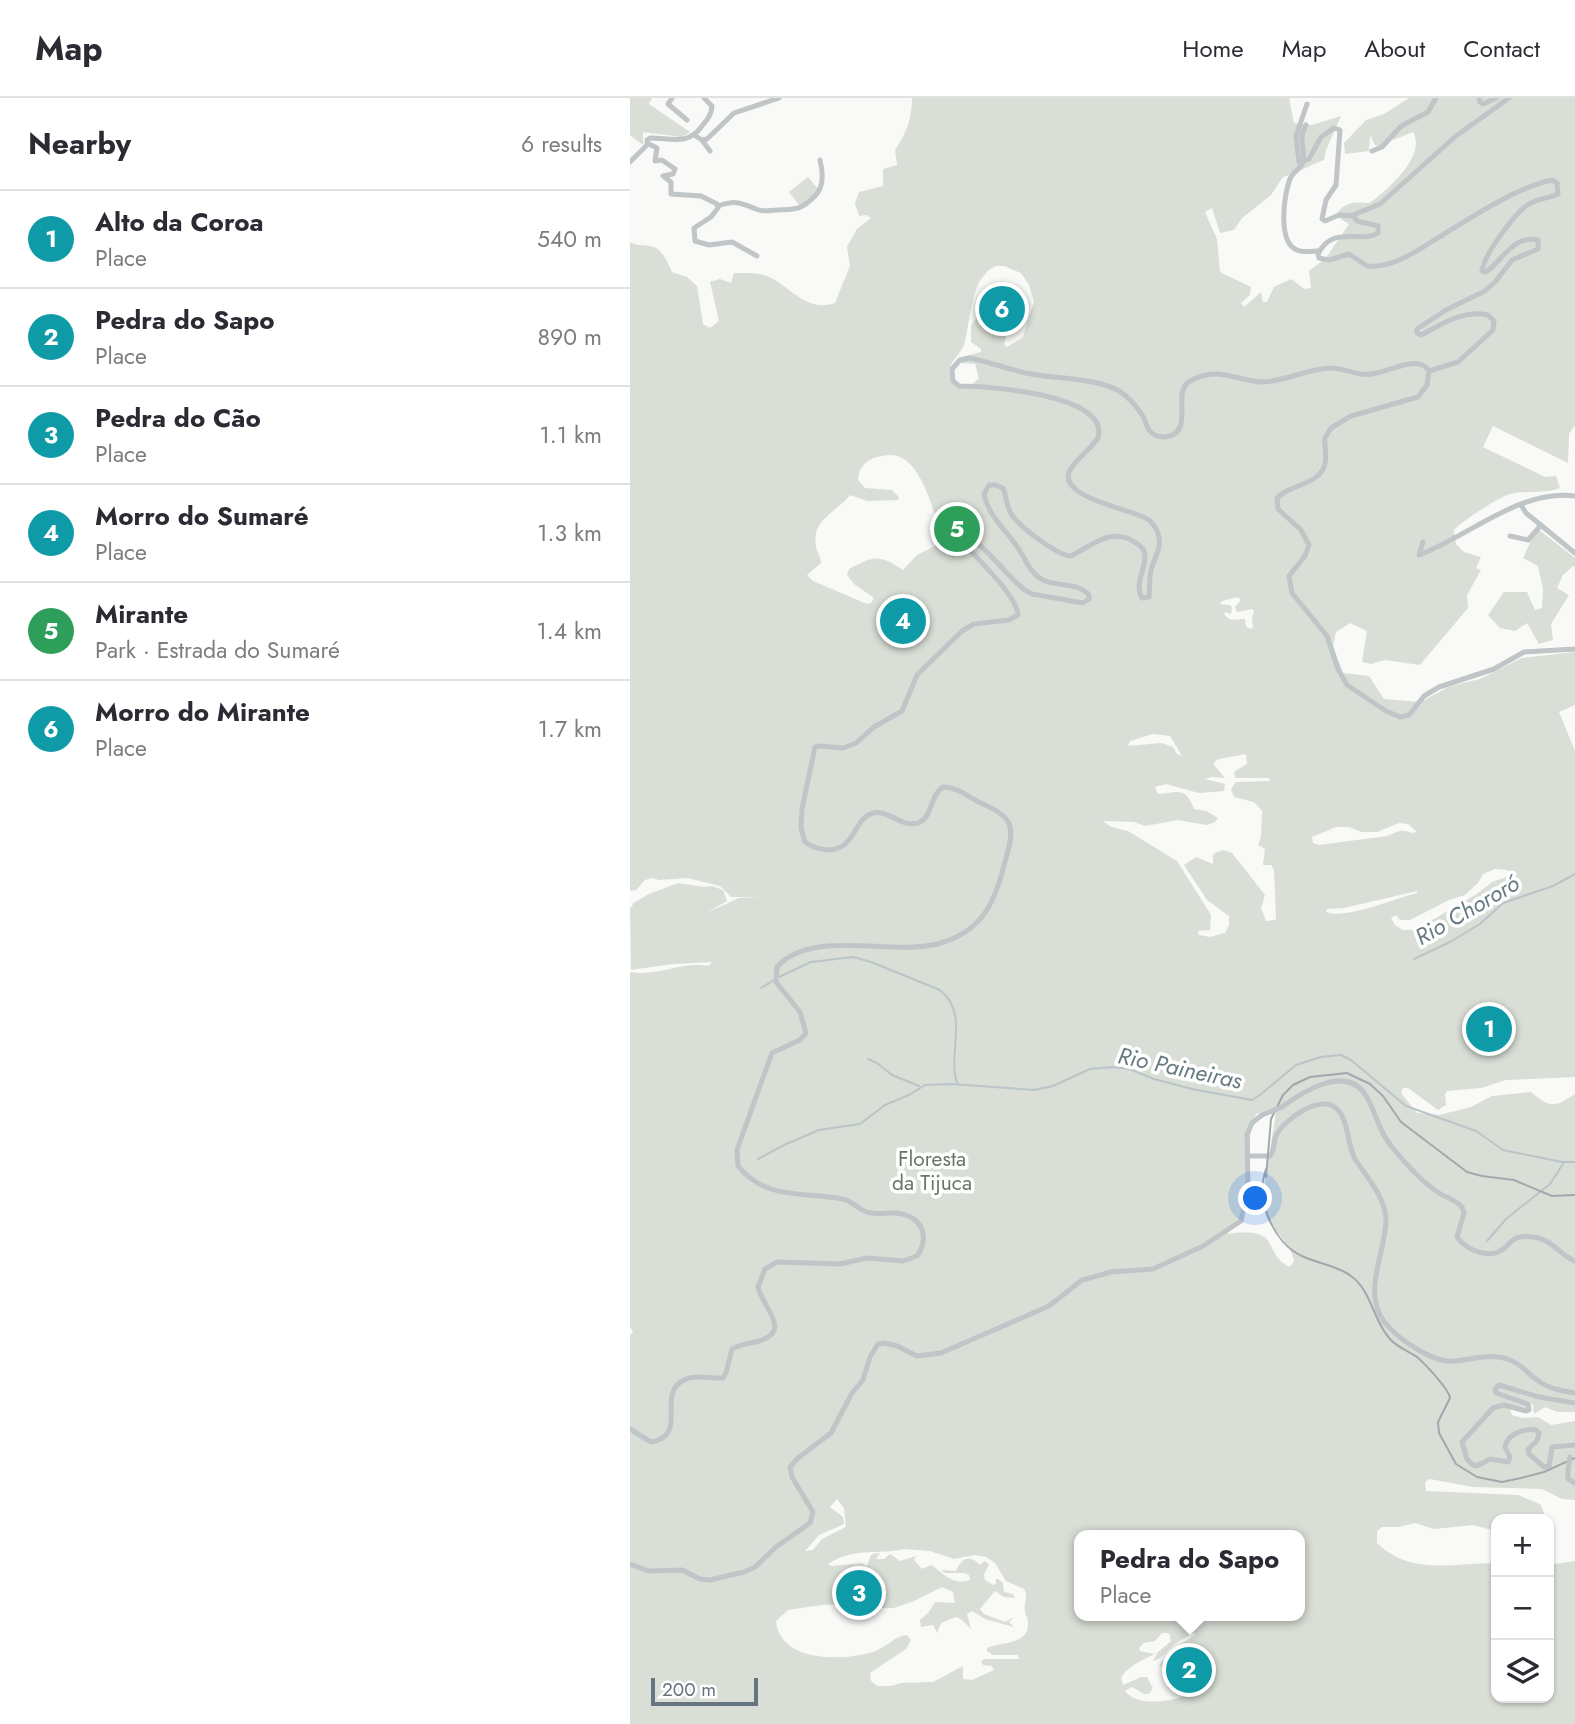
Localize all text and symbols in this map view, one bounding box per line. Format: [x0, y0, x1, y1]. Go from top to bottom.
text: Map [35, 25, 103, 72]
text: Home [1182, 31, 1244, 66]
text: Map [1282, 31, 1326, 66]
text: About [1364, 31, 1425, 66]
text: Contact [1463, 31, 1540, 66]
text: Nearby [28, 122, 131, 165]
text: 6 results [521, 127, 602, 161]
text: Alto da Coroa [95, 203, 264, 241]
text: 1 [45, 222, 57, 256]
text: 540 m [537, 222, 602, 256]
text: Place [95, 241, 147, 275]
pin: 6 [979, 283, 1025, 335]
text: Pedra do Sapo [95, 301, 275, 339]
text: 2 [43, 320, 59, 354]
text: 890 m [538, 320, 602, 354]
text: Place [95, 339, 147, 373]
text: Pedra do Cão [95, 399, 261, 437]
text: 3 [44, 418, 58, 452]
text: 1.1 km [539, 418, 602, 452]
text: Place [95, 437, 147, 471]
text: Morro do Sumaré [95, 497, 309, 535]
pin: 5 [934, 503, 980, 555]
text: 4 [43, 516, 59, 550]
text: 1.3 km [537, 516, 602, 550]
text: Place [95, 535, 147, 569]
text: Mirante [95, 595, 188, 633]
pin: 4 [880, 595, 926, 647]
text: 5 [44, 614, 58, 648]
text: 1.4 km [536, 614, 602, 648]
text: Park · Estrada do Sumaré [95, 633, 340, 667]
text: Morro do Mirante [95, 693, 310, 731]
text: 6 [43, 712, 59, 746]
text: 1.7 km [538, 712, 602, 746]
text: Place [95, 731, 147, 765]
water label: Rio Chororó [1408, 866, 1526, 954]
pin: 1 [1466, 1003, 1512, 1055]
water label: Rio Paineiras [1115, 1038, 1246, 1098]
park label: Floresta da Tijuca [892, 1144, 972, 1198]
your location [1238, 1181, 1272, 1215]
map controls [1491, 1514, 1554, 1703]
button: + [1491, 1514, 1554, 1577]
popup [1074, 1530, 1305, 1621]
text: Pedra do Sapo [1100, 1540, 1279, 1578]
pin: 3 [836, 1567, 882, 1619]
button: − [1491, 1577, 1554, 1640]
text: Place [1100, 1578, 1151, 1612]
button: layers [1491, 1640, 1554, 1703]
pin: 2 [1166, 1644, 1212, 1696]
scale bar [651, 1675, 758, 1707]
text: 200 m [662, 1676, 716, 1703]

